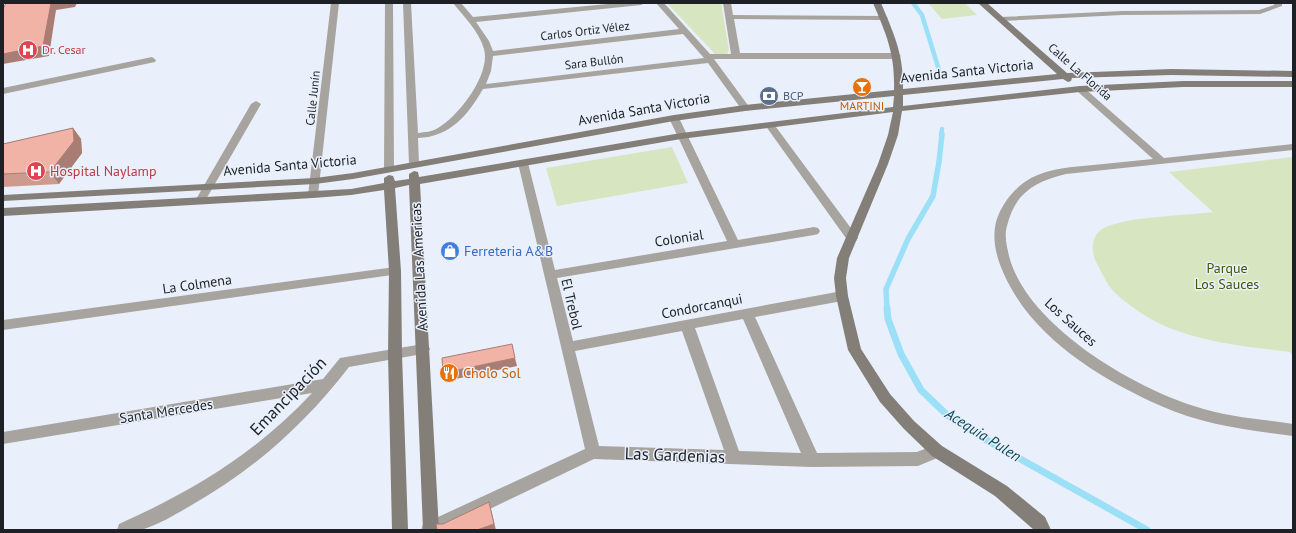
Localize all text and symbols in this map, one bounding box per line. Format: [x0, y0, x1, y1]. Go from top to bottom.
street label: Carlos Ortiz Vélez [540, 18, 630, 43]
hospital icon: Dr. Cesar [17, 39, 39, 61]
street label: Calle La Florida [1045, 40, 1115, 104]
place label: Dr. Cesar [42, 42, 86, 57]
street label: Sara Bullón [564, 50, 624, 73]
street label: Avenida Santa Victoria [900, 55, 1034, 87]
street label: Calle Junín [302, 70, 323, 126]
bar icon: MARTINI [851, 76, 873, 98]
bank icon: BCP [758, 85, 780, 107]
place label: BCP [783, 88, 804, 103]
street label: Avenida Santa Victoria [577, 89, 711, 129]
place label: MARTINI [840, 98, 884, 113]
street label: Avenida Santa Victoria [223, 150, 357, 180]
hospital icon: Hospital Naylamp [25, 160, 47, 182]
place label: Hospital Naylamp [50, 162, 157, 180]
street label: Avenida Las Americas [407, 202, 431, 332]
street label: Colonial [653, 225, 705, 251]
shop icon: Ferreteria A&B [439, 240, 461, 262]
place label: Ferreteria A&B [464, 242, 553, 260]
park label: Parque Los Sauces [1195, 259, 1259, 293]
street label: La Colmena [161, 270, 233, 298]
street label: El Trebol [557, 277, 587, 331]
street label: Condorcanqui [660, 289, 744, 323]
street label: Los Sauces [1041, 294, 1101, 350]
street label: Emancipación [245, 352, 331, 440]
restaurant icon: Cholo Sol [438, 362, 460, 384]
place label: Cholo Sol [463, 364, 521, 382]
street label: Santa Mercedes [118, 395, 214, 427]
water label: Acequia Pulen [941, 403, 1025, 466]
street label: Las Gardenias [624, 442, 726, 468]

